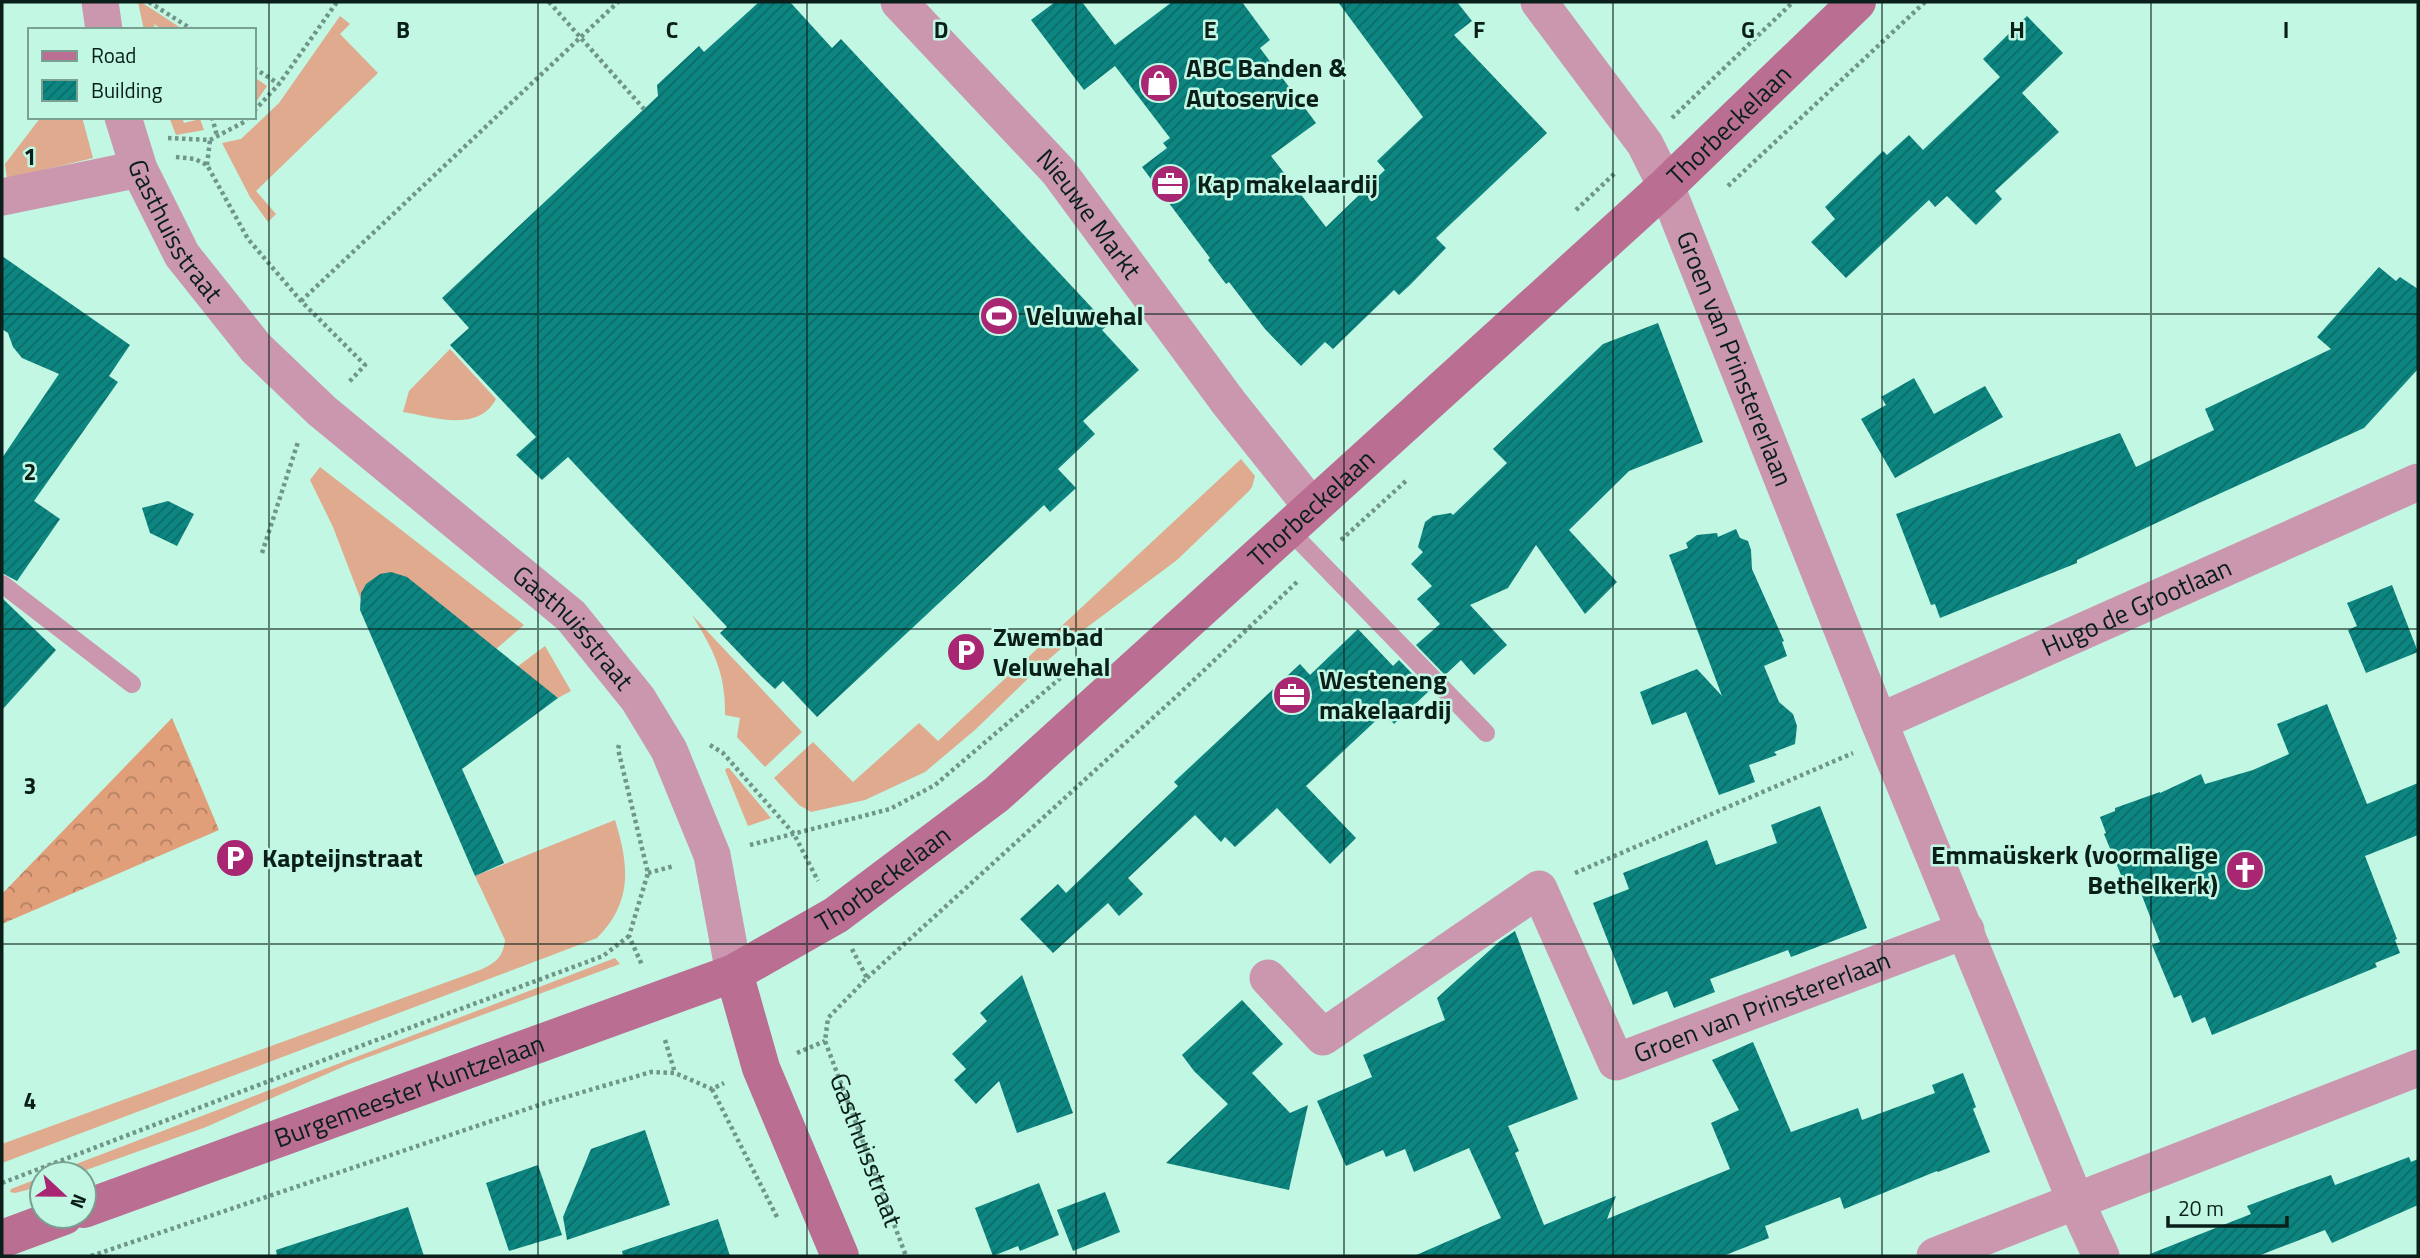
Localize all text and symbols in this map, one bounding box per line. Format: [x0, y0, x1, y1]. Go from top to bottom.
text: B [396, 12, 410, 47]
text: C [666, 12, 678, 47]
text: D [934, 12, 948, 47]
text: E [1204, 12, 1216, 47]
text: F [1473, 12, 1485, 47]
text: G [1741, 12, 1755, 47]
text: H [2009, 12, 2025, 47]
text: I [2283, 12, 2289, 47]
legend [28, 28, 256, 119]
text: Road [91, 39, 136, 71]
place label: ABC Banden & Autoservice [1186, 48, 1347, 117]
street label: Thorbeckelaan [1658, 55, 1800, 194]
shop icon: ABC Banden & Autoservice [1138, 62, 1180, 104]
text: Building [91, 74, 163, 106]
text: 1 [24, 139, 36, 174]
street label: Nieuwe Markt [1028, 140, 1151, 287]
street label: Gasthuisstraat [118, 154, 233, 311]
office icon: Kap makelaardij [1149, 163, 1191, 205]
place label: Kap makelaardij [1197, 164, 1378, 203]
street label: Groen van Prinstererlaan [1667, 225, 1803, 492]
sports icon: Veluwehal [978, 295, 1020, 337]
place label: Veluwehal [1026, 296, 1144, 335]
street label: Thorbeckelaan [1239, 440, 1383, 576]
text: 2 [24, 454, 36, 489]
street label: Hugo de Grootlaan [2035, 547, 2238, 666]
street label: Gasthuisstraat [504, 556, 643, 698]
place label: Zwembad Veluwehal [993, 617, 1111, 686]
parking icon: Zwembad Veluwehal [945, 631, 987, 673]
place label: Westeneng makelaardij [1319, 660, 1452, 729]
office icon: Westeneng makelaardij [1271, 674, 1313, 716]
text: 3 [24, 768, 36, 803]
street label: Thorbeckelaan [808, 815, 959, 942]
place label: Emmaüskerk (voormalige Bethelkerk) [1931, 835, 2218, 904]
parking icon: Kapteijnstraat [214, 837, 256, 879]
place label: Kapteijnstraat [262, 838, 423, 877]
church icon: Emmaüskerk (voormalige Bethelkerk) [2224, 849, 2266, 891]
street label: Groen van Prinstererlaan [1628, 940, 1896, 1073]
street label: Burgemeester Kuntzelaan [269, 1024, 549, 1157]
street label: Gasthuisstraat [820, 1067, 913, 1232]
text: 4 [24, 1083, 36, 1118]
north arrow [28, 1160, 98, 1230]
scale bar [2168, 1184, 2287, 1228]
text: N [63, 1190, 95, 1213]
text: 20 m [2178, 1192, 2224, 1224]

